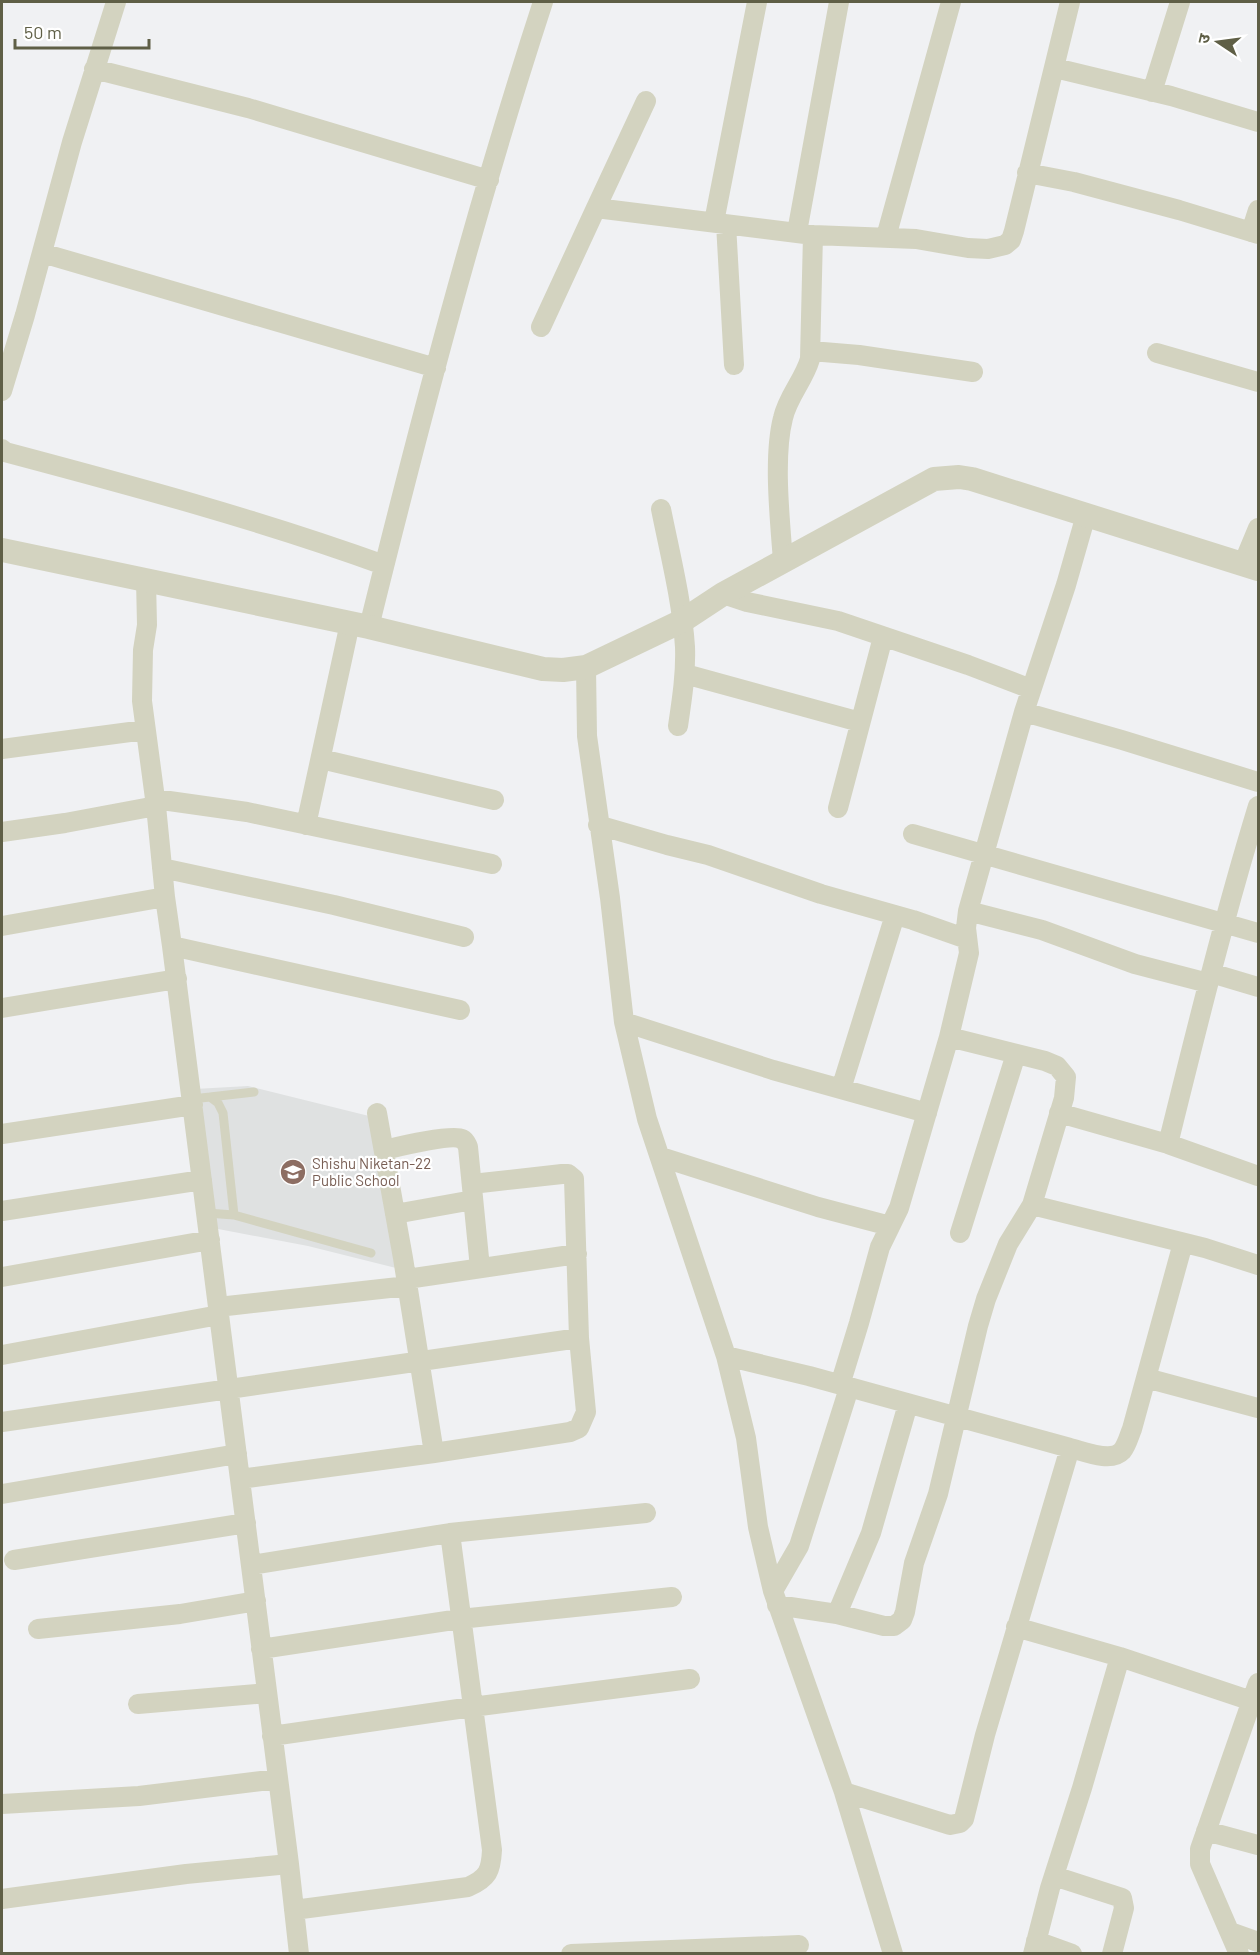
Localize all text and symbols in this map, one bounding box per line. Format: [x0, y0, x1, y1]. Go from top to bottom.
scale bar [15, 12, 148, 50]
north arrow [1188, 12, 1248, 72]
text: 50 m [24, 21, 62, 43]
text: उ [1193, 31, 1213, 45]
place label: Shishu Niketan-22 Public School [312, 1154, 431, 1189]
school or university icon: Shishu Niketan-22 Public School [278, 1157, 308, 1187]

